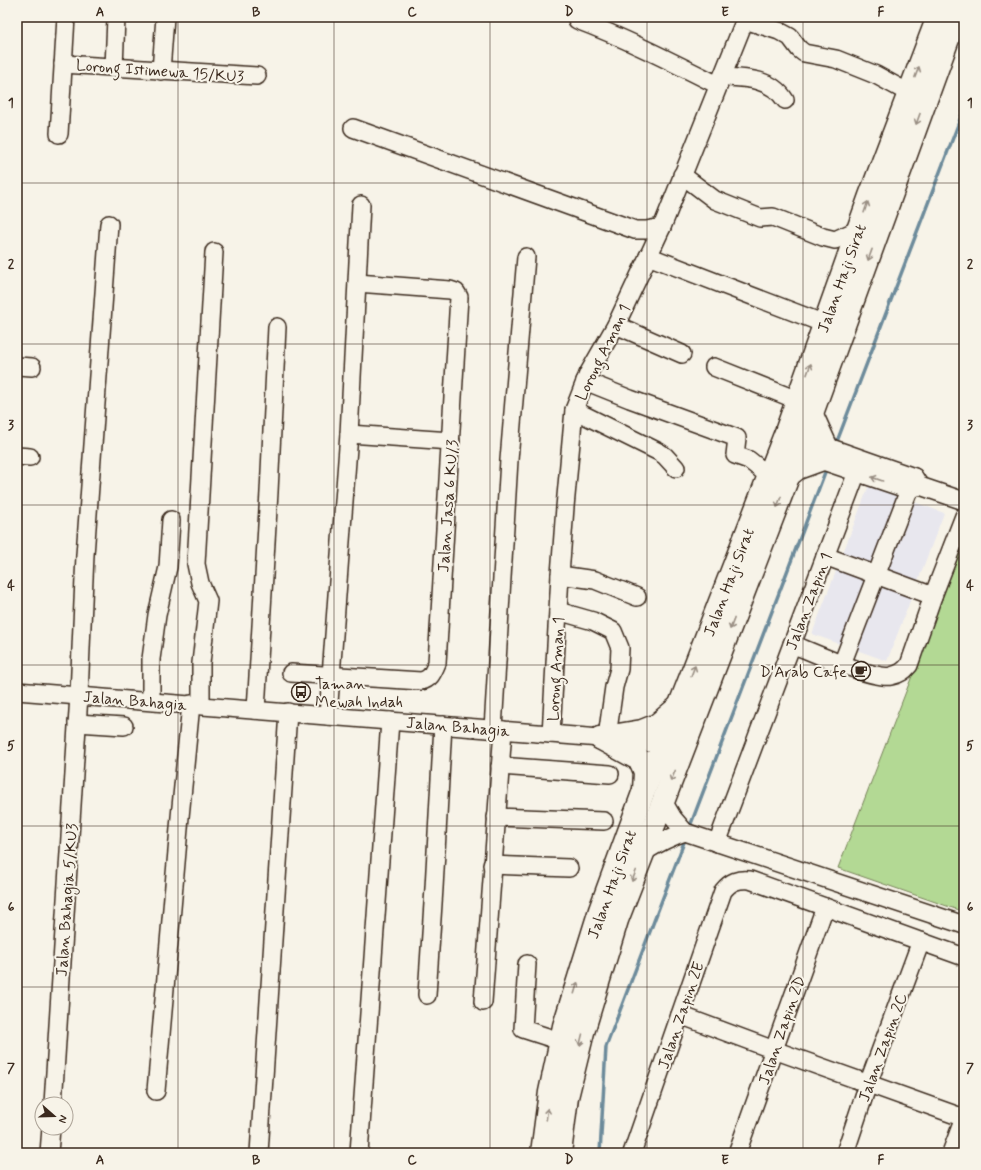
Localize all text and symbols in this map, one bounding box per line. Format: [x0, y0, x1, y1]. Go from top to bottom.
text: A [96, 4, 104, 21]
text: B [252, 4, 261, 21]
text: C [407, 4, 417, 21]
text: D [565, 4, 574, 21]
text: E [721, 4, 729, 21]
text: F [878, 4, 885, 21]
street label: Lorong Istimewa 15/KU3 [75, 55, 245, 89]
one-way arrow [913, 67, 921, 79]
text: 1 [8, 95, 14, 112]
text: 1 [967, 95, 973, 112]
one-way arrow [914, 113, 922, 125]
one-way arrow [863, 201, 871, 213]
street label: Jalan Haji Sirat [813, 221, 872, 336]
one-way arrow [865, 249, 873, 261]
text: 2 [8, 256, 15, 273]
text: 2 [967, 256, 974, 273]
street label: Lorong Aman 1 [571, 301, 637, 405]
one-way arrow [805, 363, 813, 375]
text: 3 [8, 417, 14, 434]
text: 3 [967, 417, 973, 434]
street label: Jalan Jasa 6 KU/3 [433, 439, 464, 573]
one-way arrow [871, 475, 884, 482]
one-way arrow [774, 496, 782, 508]
street label: Jalan Haji Sirat [699, 525, 760, 640]
street label: Jalan Zapin 1 [781, 550, 838, 653]
text: 4 [7, 578, 15, 595]
text: 4 [966, 578, 974, 595]
street label: Lorong Aman 1 [543, 616, 571, 722]
one-way arrow [728, 617, 735, 629]
cafe icon: D'Arab Cafe [850, 660, 872, 682]
place label: D'Arab Cafe [760, 662, 847, 683]
one-way arrow [689, 665, 697, 677]
place label: Taman Mewah Indah [315, 674, 403, 713]
bus stop icon: Taman Mewah Indah [290, 681, 312, 703]
street label: Jalan Bahagia [82, 687, 188, 718]
street label: Jalan Bahagia [405, 713, 511, 744]
text: 5 [7, 738, 15, 755]
text: 5 [966, 738, 974, 755]
one-way arrow [669, 769, 677, 781]
street label: Jalan Bahagia 5/KU3 [52, 823, 84, 978]
street label: Jalan Haji Sirat [583, 827, 642, 942]
one-way arrow [630, 870, 637, 882]
text: 6 [8, 899, 15, 916]
text: 6 [967, 899, 974, 916]
street label: Jalan Zapin 2E [653, 959, 710, 1072]
street label: Jalan Zapin 2D [754, 973, 811, 1088]
one-way arrow [573, 981, 580, 994]
street label: Jalan Zapin 2C [854, 990, 913, 1105]
one-way arrow [576, 1033, 584, 1046]
text: 7 [7, 1060, 15, 1077]
text: 7 [966, 1060, 974, 1077]
north arrow [34, 1096, 74, 1136]
one-way arrow [543, 1108, 551, 1121]
text: N [55, 1113, 70, 1125]
text: A [96, 1152, 104, 1169]
text: B [252, 1152, 261, 1169]
text: C [407, 1152, 417, 1169]
text: D [565, 1152, 574, 1169]
text: E [721, 1152, 729, 1169]
text: F [878, 1152, 885, 1169]

